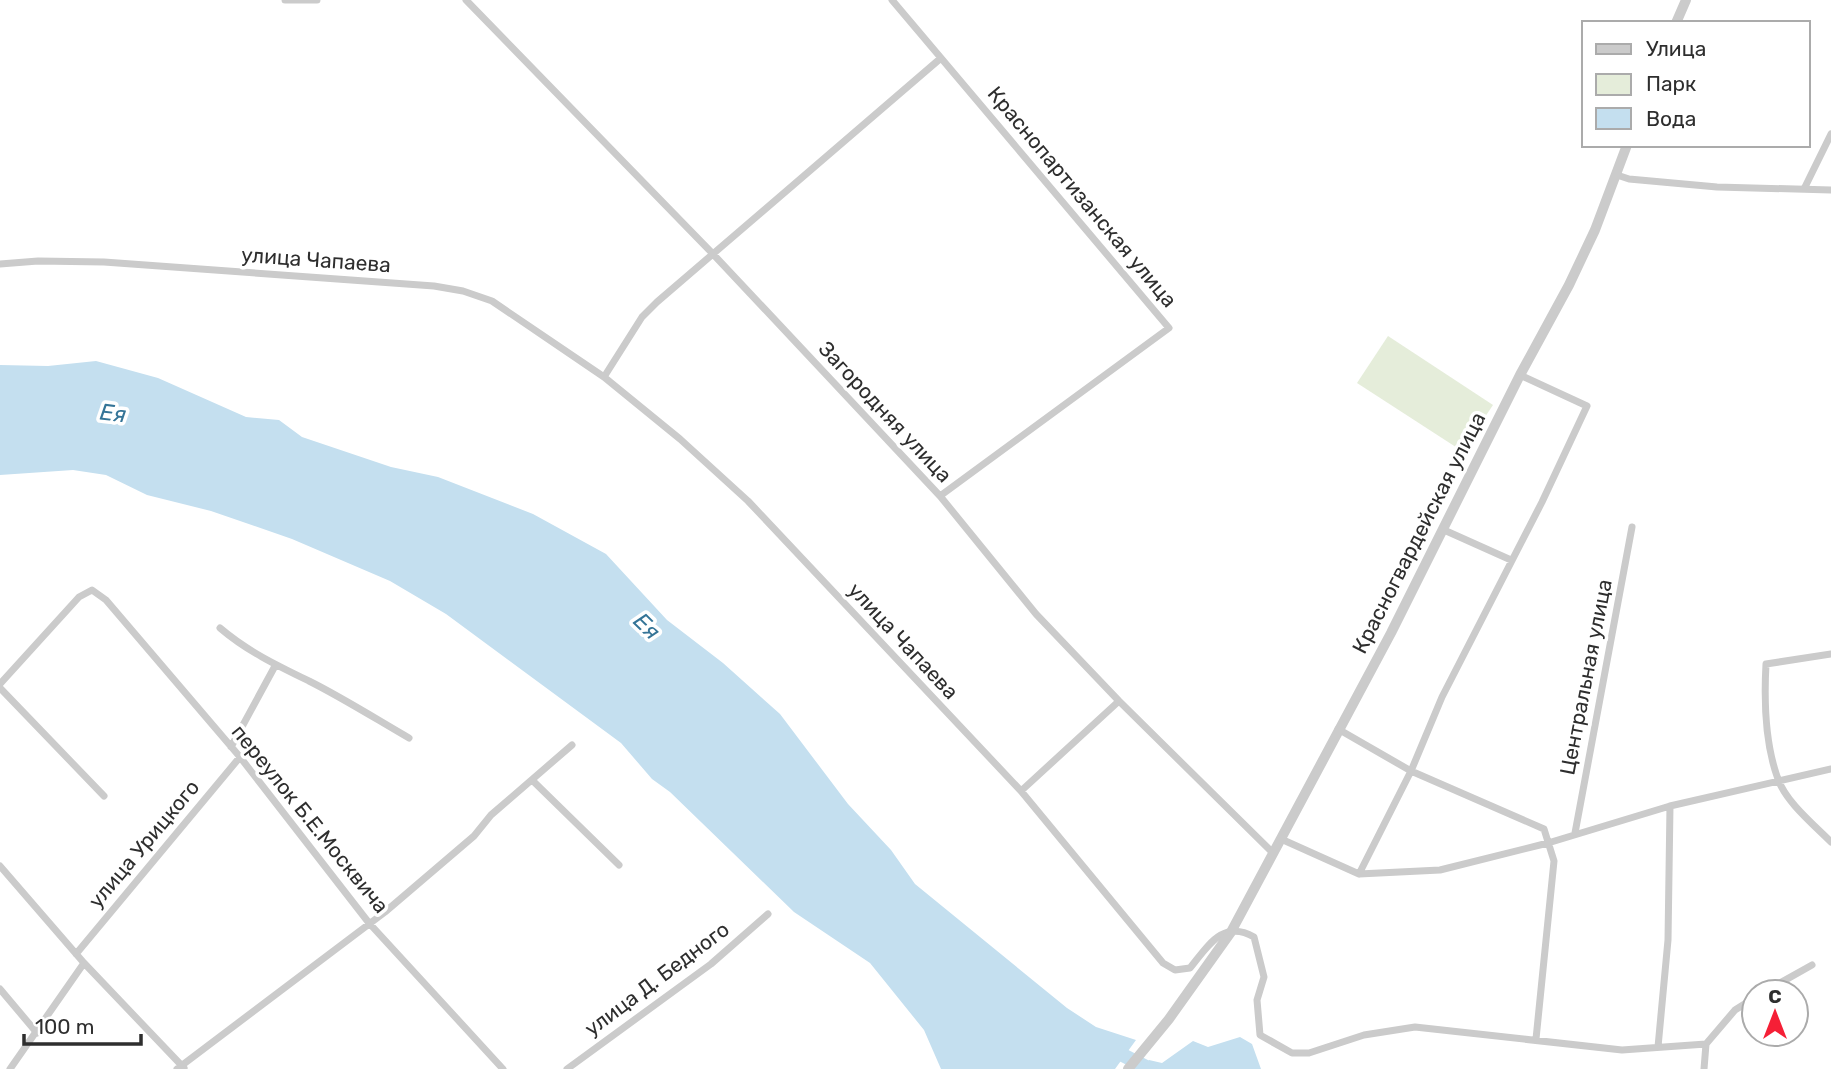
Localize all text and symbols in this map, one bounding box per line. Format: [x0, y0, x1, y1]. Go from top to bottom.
legend [1582, 21, 1810, 147]
text: Улица [1646, 36, 1706, 61]
text: Парк [1646, 71, 1696, 96]
street label: Краснопартизанская улица [983, 81, 1182, 312]
text: Вода [1646, 106, 1696, 131]
street label: улица Чапаева [240, 242, 392, 277]
street label: Загородняя улица [814, 336, 957, 487]
water label: Ея [98, 397, 128, 429]
street label: Красногвардейская улица [1347, 408, 1490, 658]
street label: улица Чапаева [843, 577, 964, 704]
street label: Центральная улица [1554, 577, 1617, 777]
water label: Ея [628, 607, 666, 645]
street label: переулок Б.Е.Москвича [227, 719, 394, 918]
street label: улица Урицкого [83, 775, 204, 913]
street label: улица Д. Бедного [580, 916, 734, 1041]
north arrow [1740, 978, 1810, 1048]
text: С [1768, 985, 1782, 1008]
scale bar [24, 1002, 142, 1046]
text: 100 m [35, 1014, 94, 1039]

